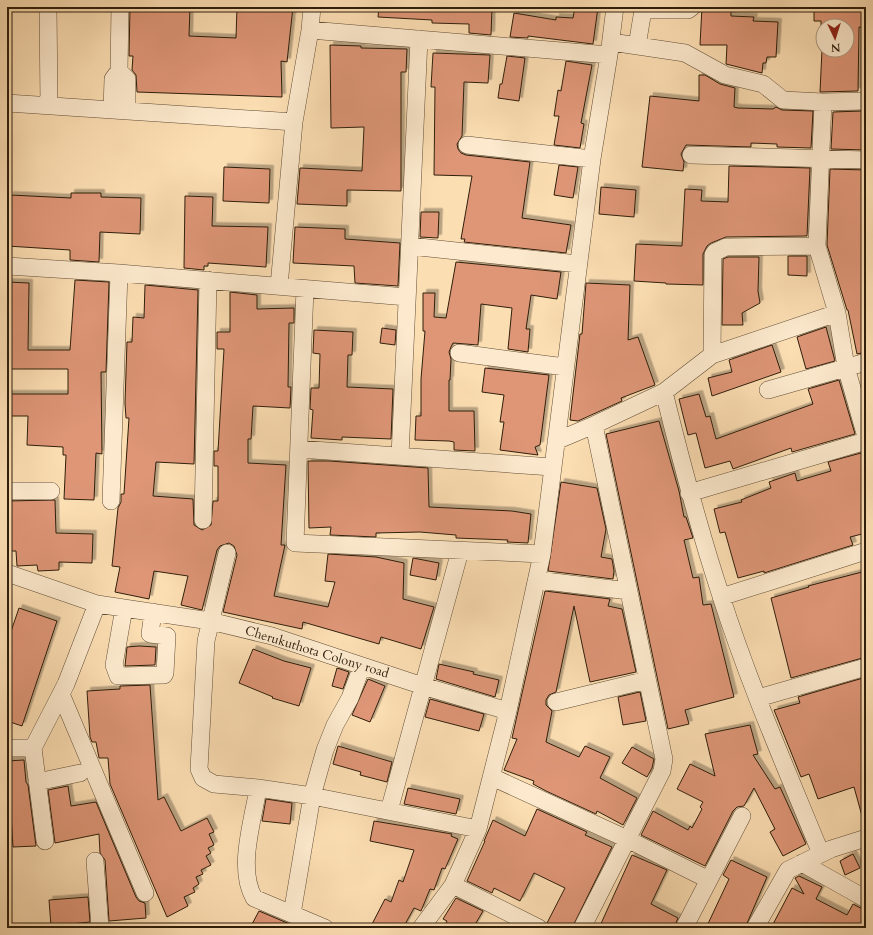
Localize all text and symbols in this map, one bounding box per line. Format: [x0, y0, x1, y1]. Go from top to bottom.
north arrow [815, 18, 855, 58]
text: N [830, 40, 841, 55]
street label: Cherukuthota Colony road [243, 621, 391, 683]

